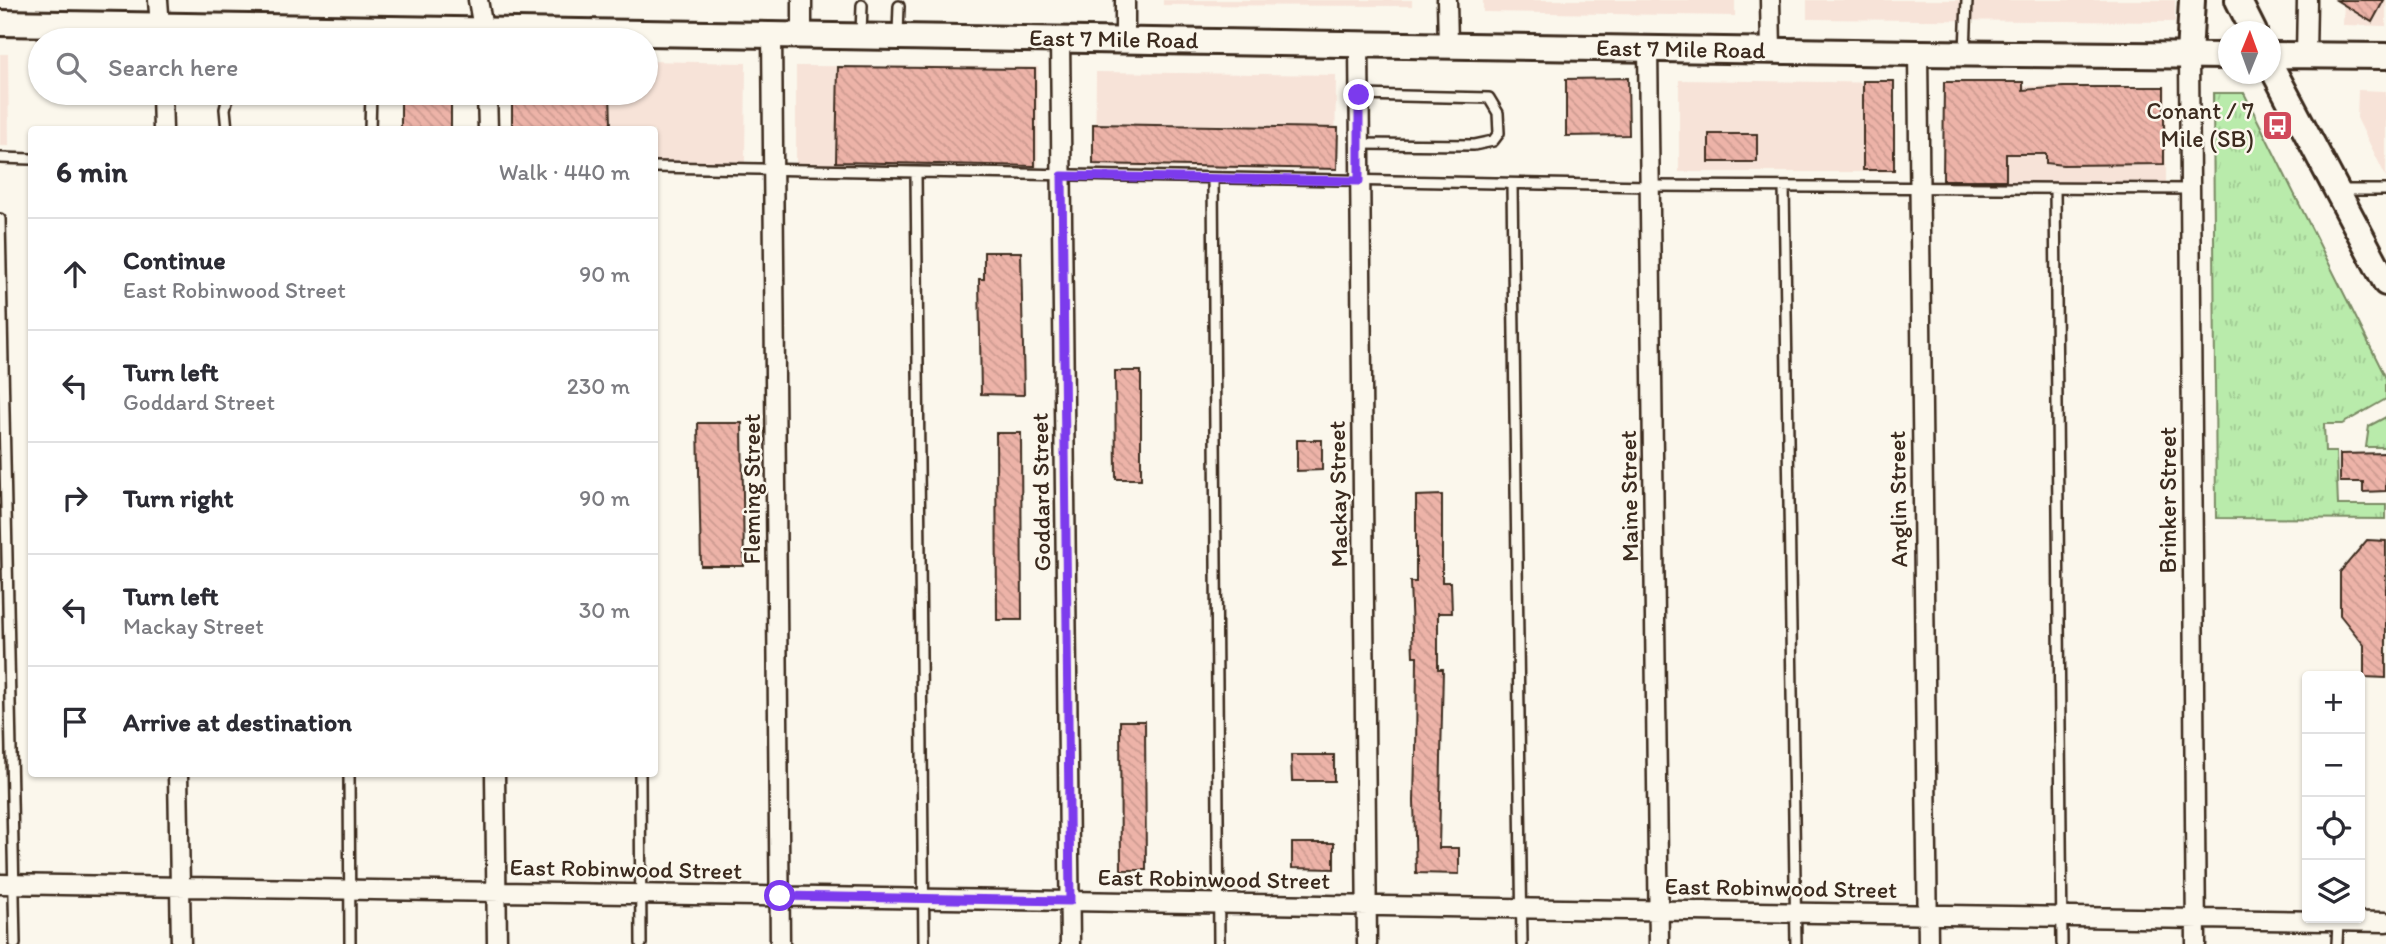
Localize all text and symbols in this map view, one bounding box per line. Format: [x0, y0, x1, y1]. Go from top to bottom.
north arrow [2218, 21, 2281, 84]
street label: East 7 Mile Road [1029, 23, 1199, 54]
search box [28, 28, 658, 105]
street label: East 7 Mile Road [1596, 33, 1766, 64]
icon: search [52, 48, 90, 86]
text: Search here [108, 51, 238, 83]
route end [1343, 79, 1374, 110]
place label: Conant / 7 Mile (SB) [2146, 96, 2254, 153]
bus stop icon: Conant / 7 Mile (SB) [2260, 108, 2294, 142]
text: 6 min [56, 153, 128, 190]
text: Walk · 440 m [499, 158, 630, 186]
text: Continue [123, 244, 226, 276]
icon: ahead [56, 255, 94, 293]
text: 90 m [579, 260, 630, 288]
text: East Robinwood Street [123, 276, 346, 304]
text: Turn left [123, 356, 219, 388]
icon: left [56, 367, 94, 405]
text: 230 m [567, 372, 630, 400]
text: Goddard Street [123, 388, 275, 416]
street label: Goddard Street [1025, 412, 1056, 572]
street label: Fleming Street [737, 413, 766, 565]
street label: Mackay Street [1322, 420, 1353, 568]
street label: Brinker Street [2153, 427, 2182, 573]
street label: Maine Street [1613, 430, 1644, 562]
street label: Anglin Street [1882, 430, 1913, 568]
icon: right [56, 479, 94, 517]
text: Turn right [123, 482, 234, 514]
text: 90 m [579, 484, 630, 512]
text: Turn left [123, 580, 219, 612]
icon: left [56, 591, 94, 629]
text: 30 m [579, 596, 630, 624]
text: Mackay Street [123, 612, 264, 640]
map controls [2302, 671, 2365, 923]
button: + [2302, 671, 2365, 734]
icon: arrive [56, 703, 94, 741]
text: Arrive at destination [123, 706, 352, 738]
button: − [2302, 734, 2365, 797]
button: locate [2302, 797, 2365, 860]
street label: East Robinwood Street [509, 852, 743, 885]
button: layers [2302, 860, 2365, 923]
street label: East Robinwood Street [1097, 862, 1331, 895]
street label: East Robinwood Street [1664, 871, 1898, 904]
route start [764, 880, 795, 911]

